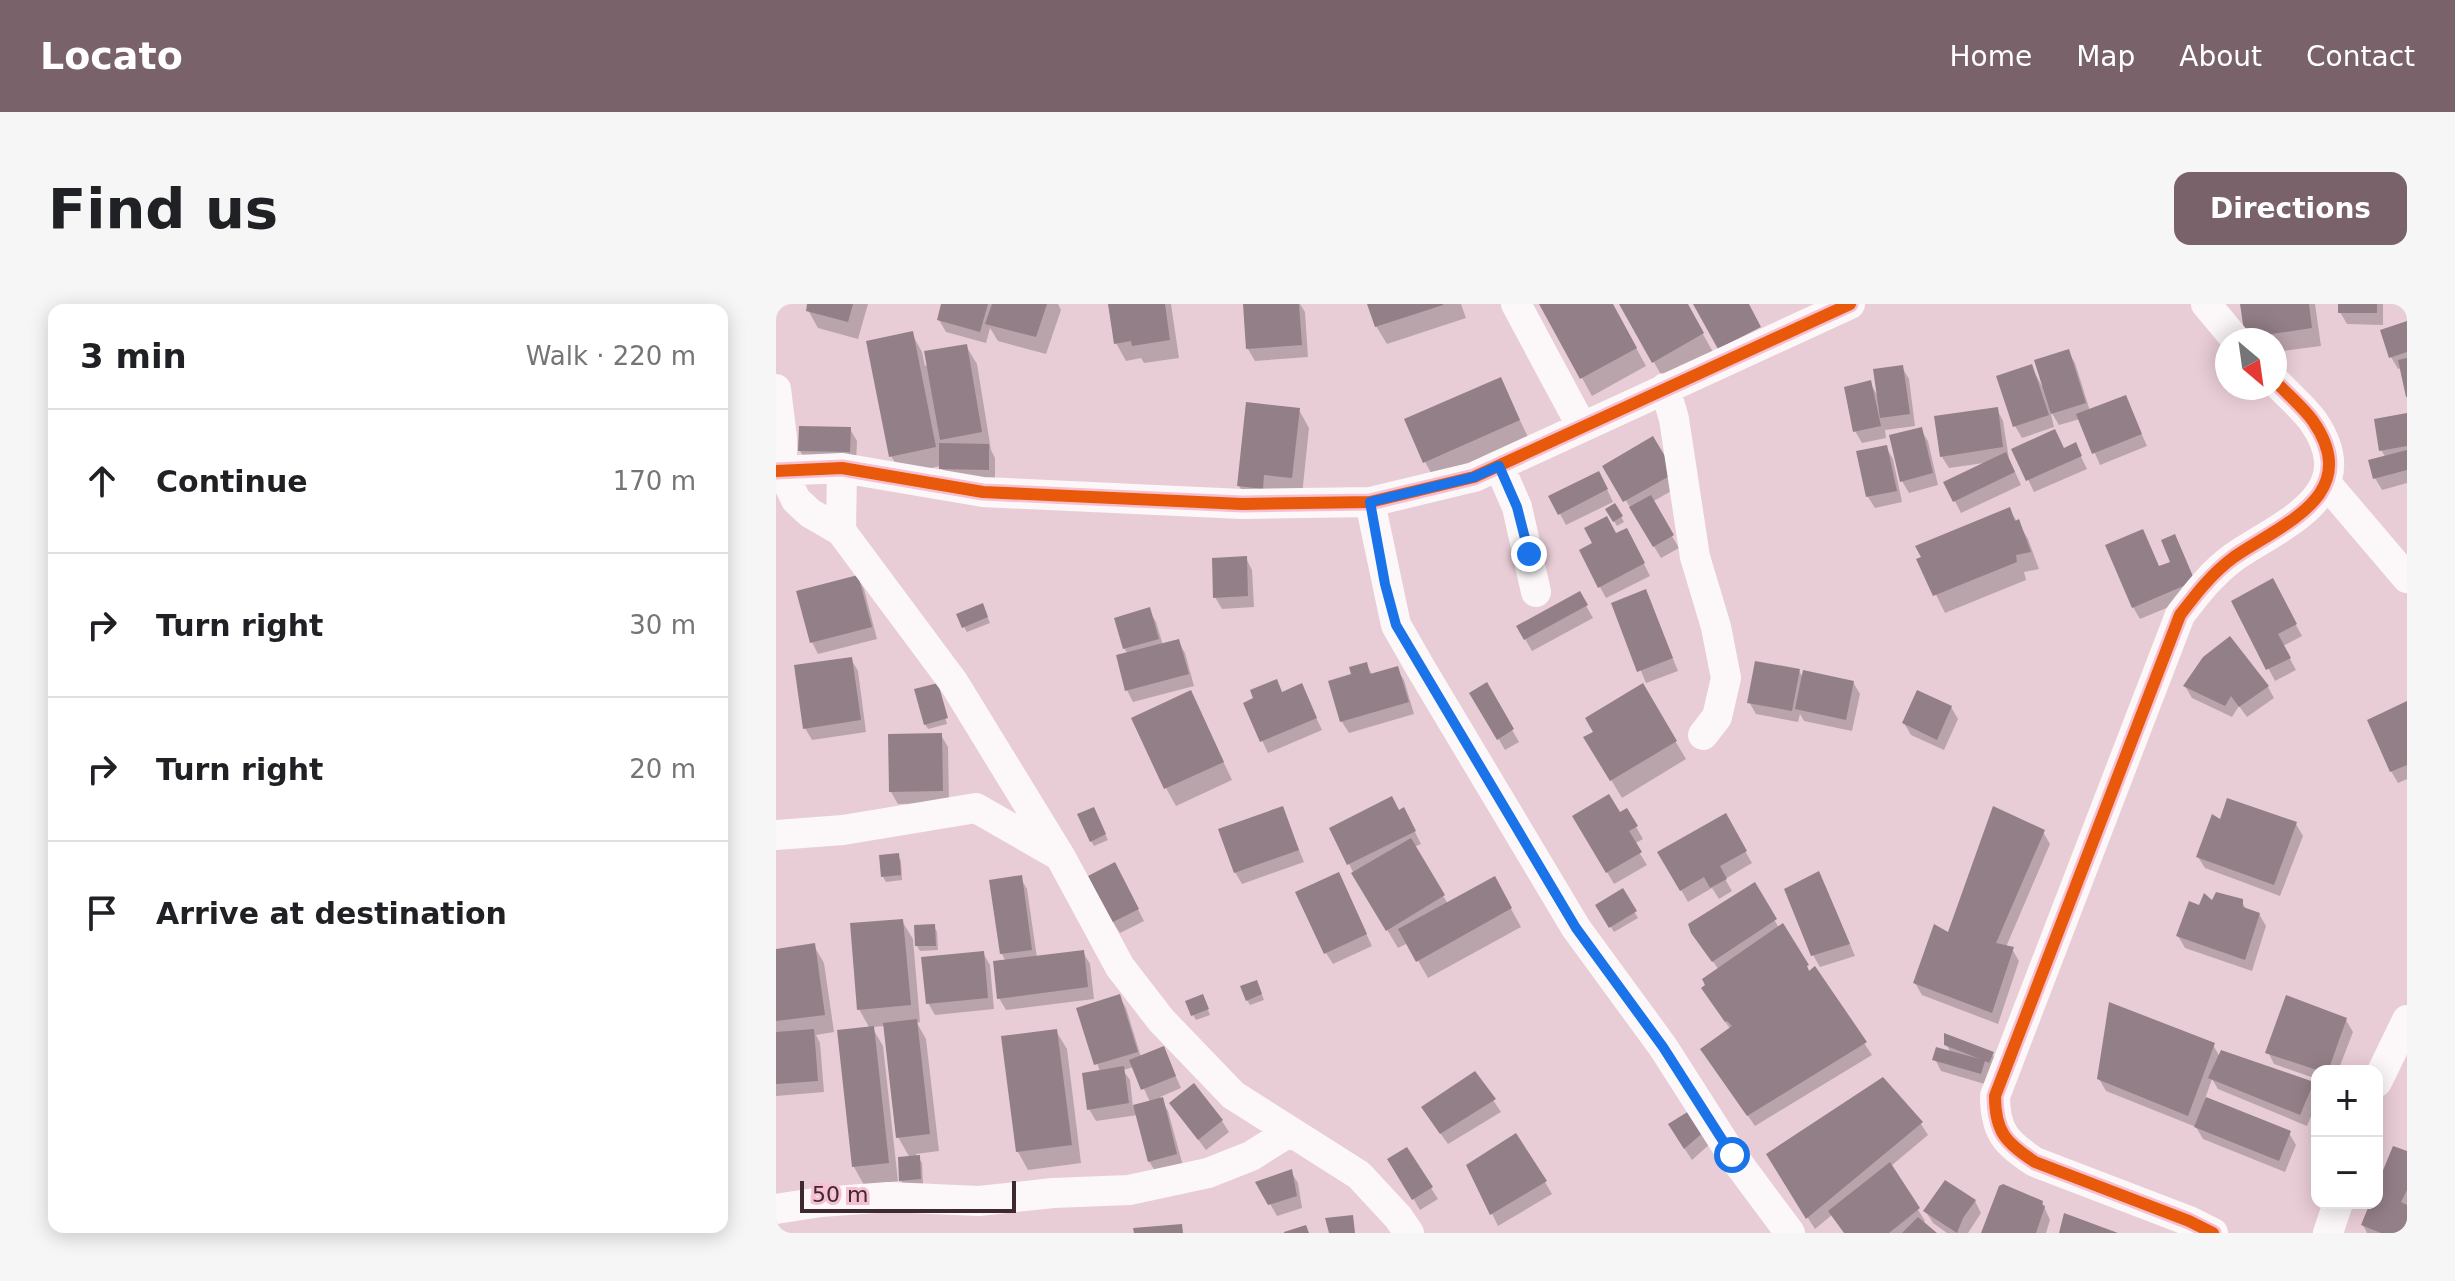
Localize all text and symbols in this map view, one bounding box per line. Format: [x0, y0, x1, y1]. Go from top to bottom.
text: Locato [40, 34, 183, 78]
text: Home [1949, 40, 2032, 73]
text: Map [2076, 40, 2135, 73]
text: About [2179, 40, 2262, 73]
text: Contact [2306, 40, 2415, 73]
button: Directions [2174, 172, 2407, 245]
text: Find us [48, 176, 278, 241]
north arrow [2215, 328, 2287, 400]
text: 3 min [80, 336, 187, 376]
text: Walk · 220 m [526, 341, 696, 371]
icon: ahead [80, 459, 124, 503]
text: Continue [156, 464, 308, 499]
text: 170 m [613, 466, 696, 496]
route end [1511, 536, 1547, 572]
icon: right [80, 603, 124, 647]
text: Turn right [156, 608, 323, 643]
text: 30 m [629, 610, 696, 640]
icon: right [80, 747, 124, 791]
text: Turn right [156, 752, 323, 787]
text: 20 m [629, 754, 696, 784]
icon: arrive [80, 891, 124, 935]
text: Arrive at destination [156, 896, 507, 931]
map controls [2311, 1065, 2383, 1209]
button: + [2311, 1065, 2383, 1137]
route start [1714, 1137, 1750, 1173]
button: − [2311, 1137, 2383, 1209]
scale bar [800, 1177, 1016, 1213]
text: 50 m [812, 1182, 868, 1207]

